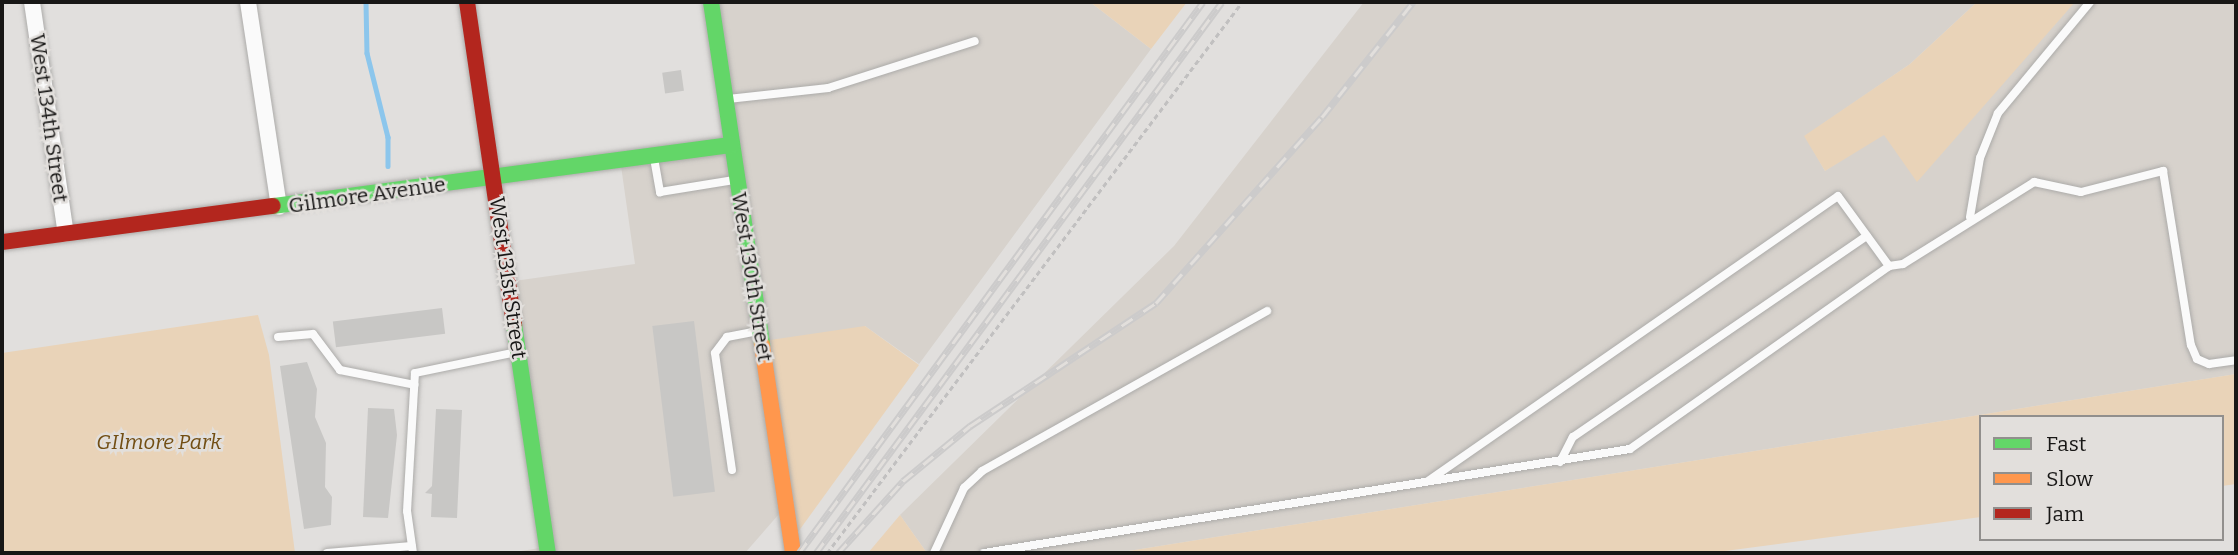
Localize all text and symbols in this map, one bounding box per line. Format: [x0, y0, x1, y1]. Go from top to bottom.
street label: West 134th Street [25, 32, 73, 204]
street label: Gilmore Avenue [287, 172, 447, 218]
street label: West 130th Street [726, 190, 778, 364]
street label: West 131st Street [484, 195, 532, 361]
legend [1979, 415, 2224, 541]
park label: GIlmore Park [96, 429, 222, 455]
text: Fast [2046, 431, 2086, 457]
text: Slow [2046, 466, 2093, 492]
text: Jam [2046, 501, 2084, 527]

